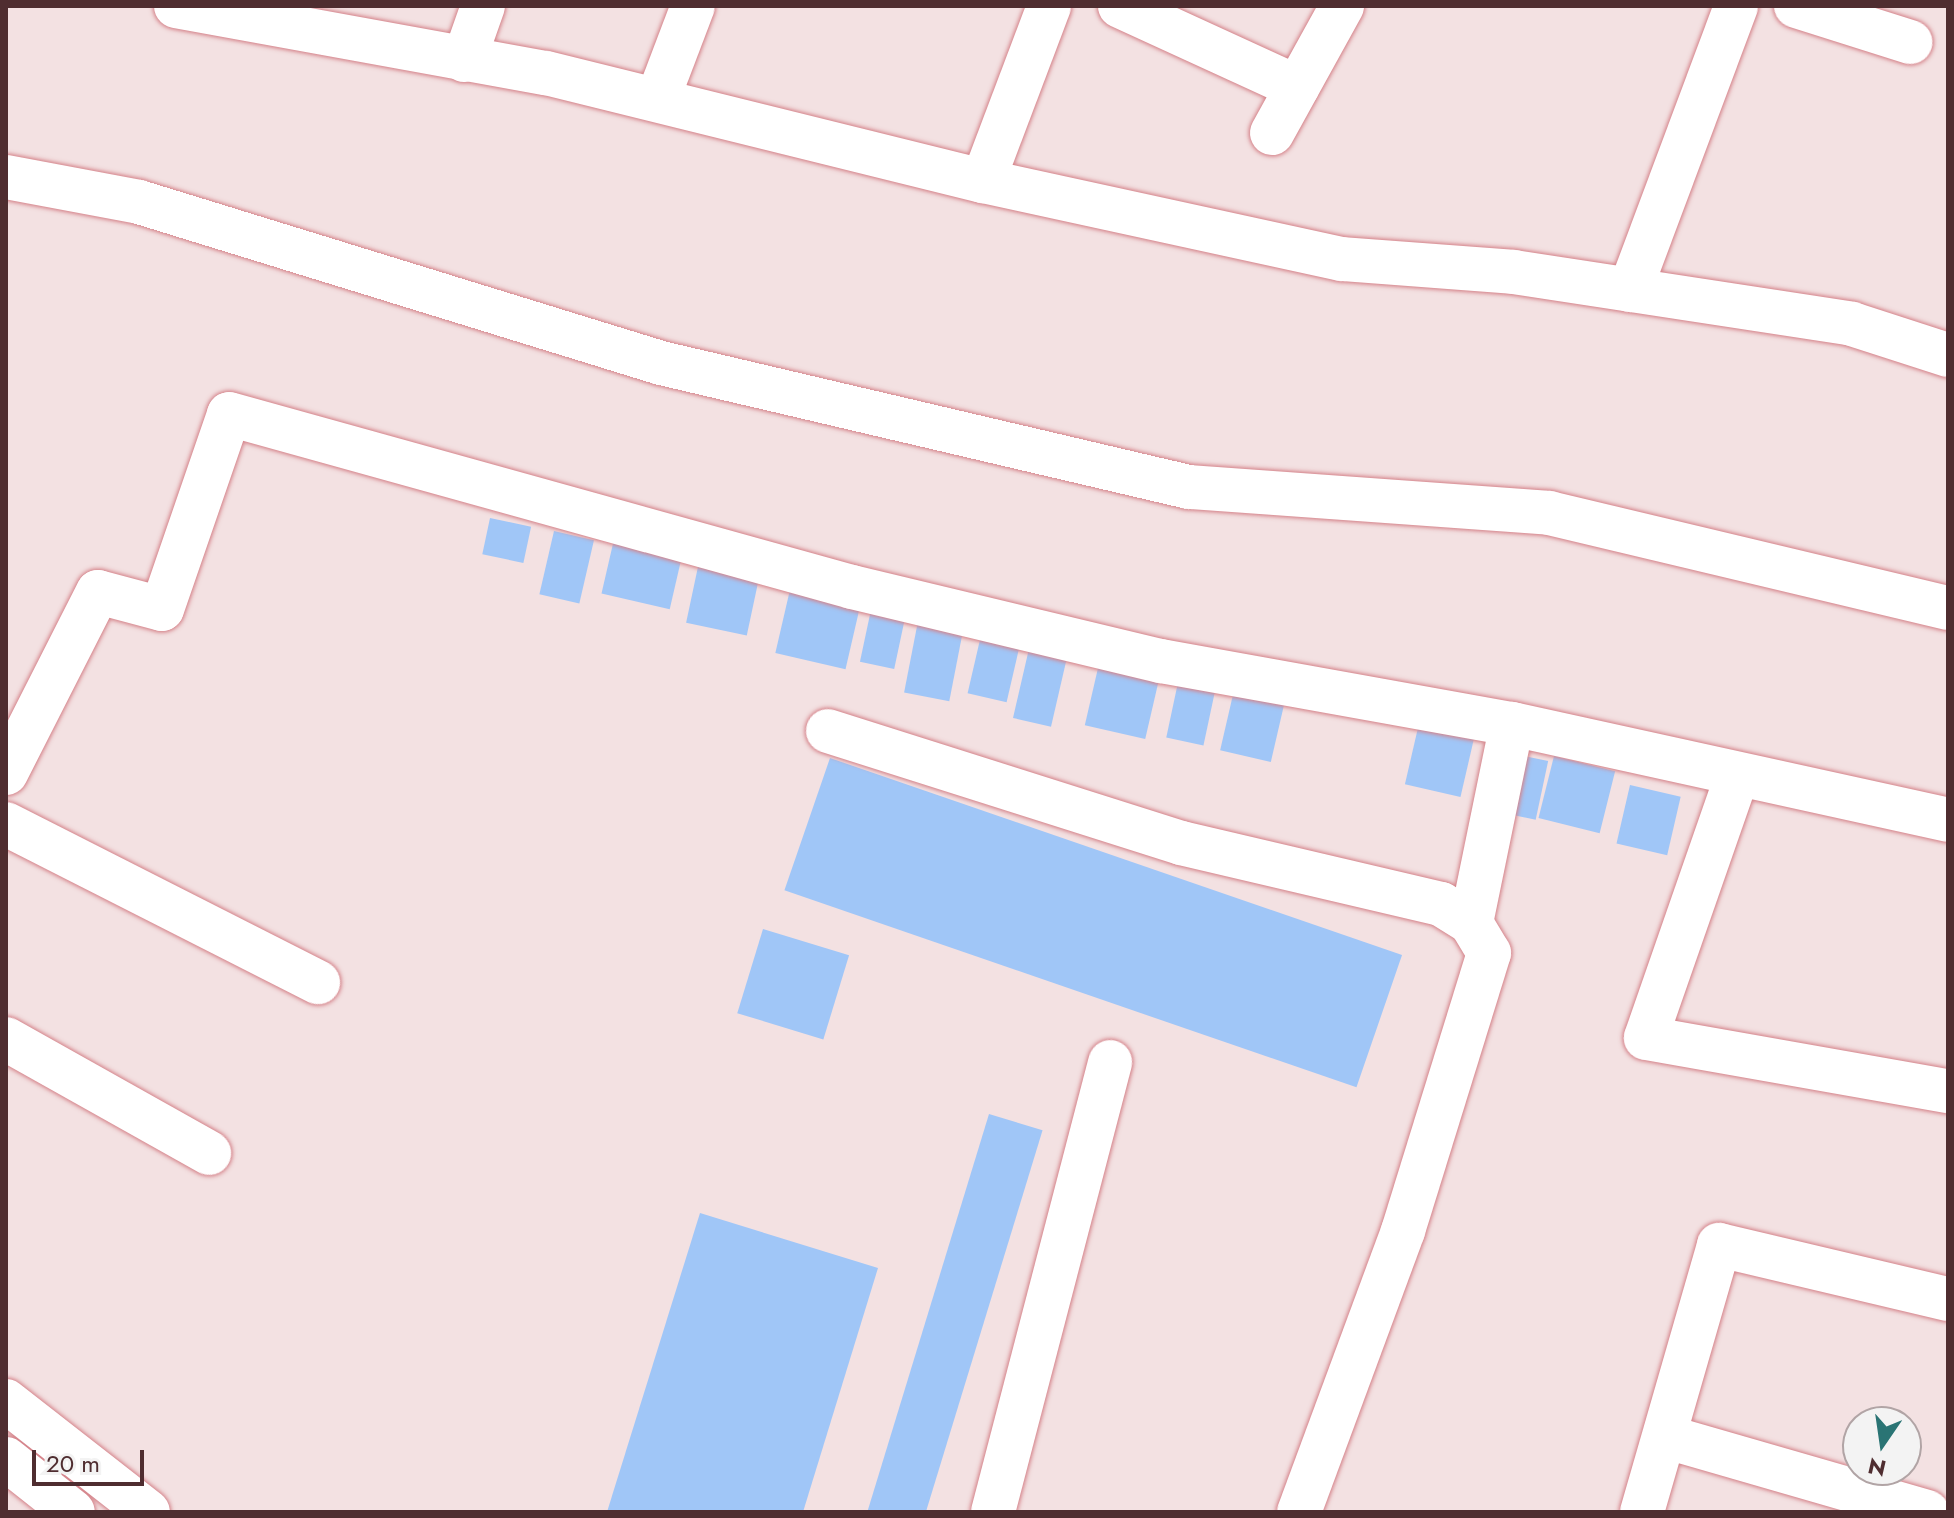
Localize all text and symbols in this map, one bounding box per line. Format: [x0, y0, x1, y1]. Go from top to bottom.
north arrow [1842, 1406, 1922, 1486]
scale bar [36, 1434, 148, 1484]
text: 20 m [46, 1446, 100, 1481]
text: N [1865, 1450, 1889, 1485]

